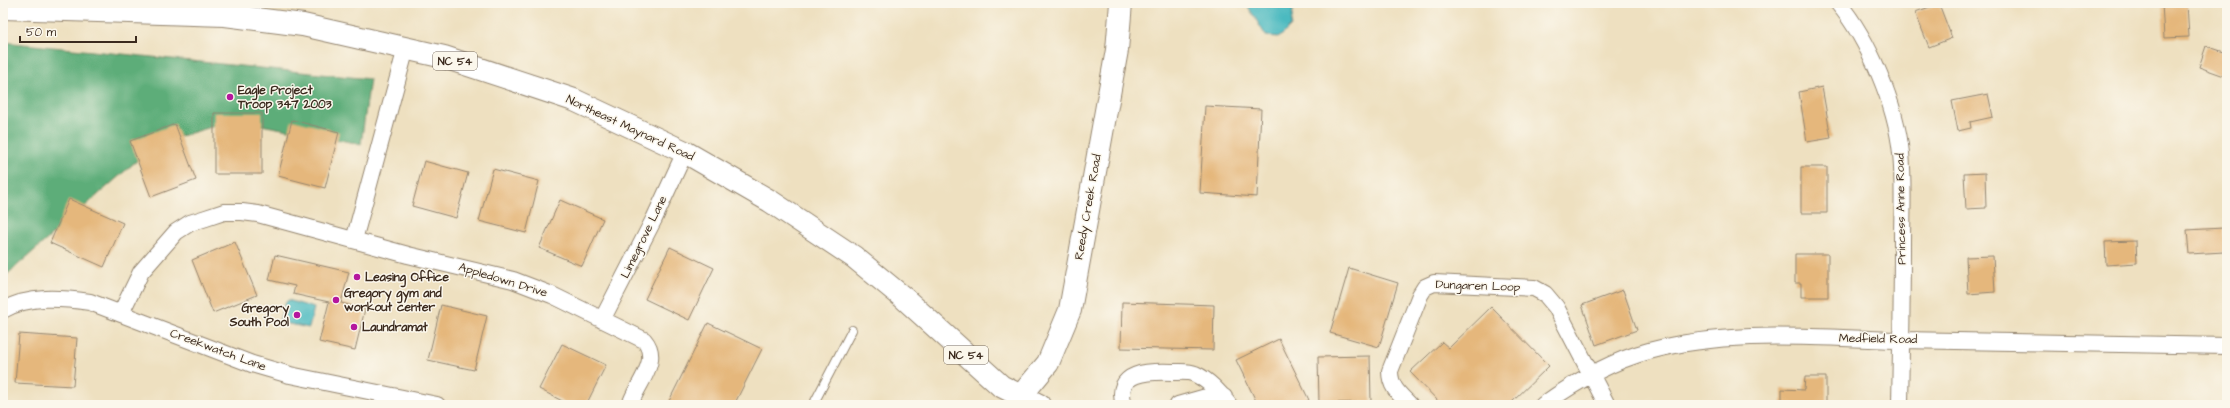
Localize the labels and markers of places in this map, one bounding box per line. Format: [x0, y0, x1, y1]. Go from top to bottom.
place label: Eagle Project Troop 347 2003 [237, 82, 333, 114]
marker: Eagle Project Troop 347 2003 [225, 92, 235, 102]
place label: Leasing Office [365, 269, 449, 288]
marker: Leasing Office [352, 272, 362, 282]
place label: Gregory gym and workout center [344, 285, 442, 316]
marker: Gregory gym and workout center [331, 295, 341, 305]
place label: Gregory South Pool [229, 300, 289, 331]
marker: Gregory South Pool [292, 310, 302, 320]
place label: Laundramat [362, 319, 428, 336]
marker: Laundramat [349, 322, 359, 332]

